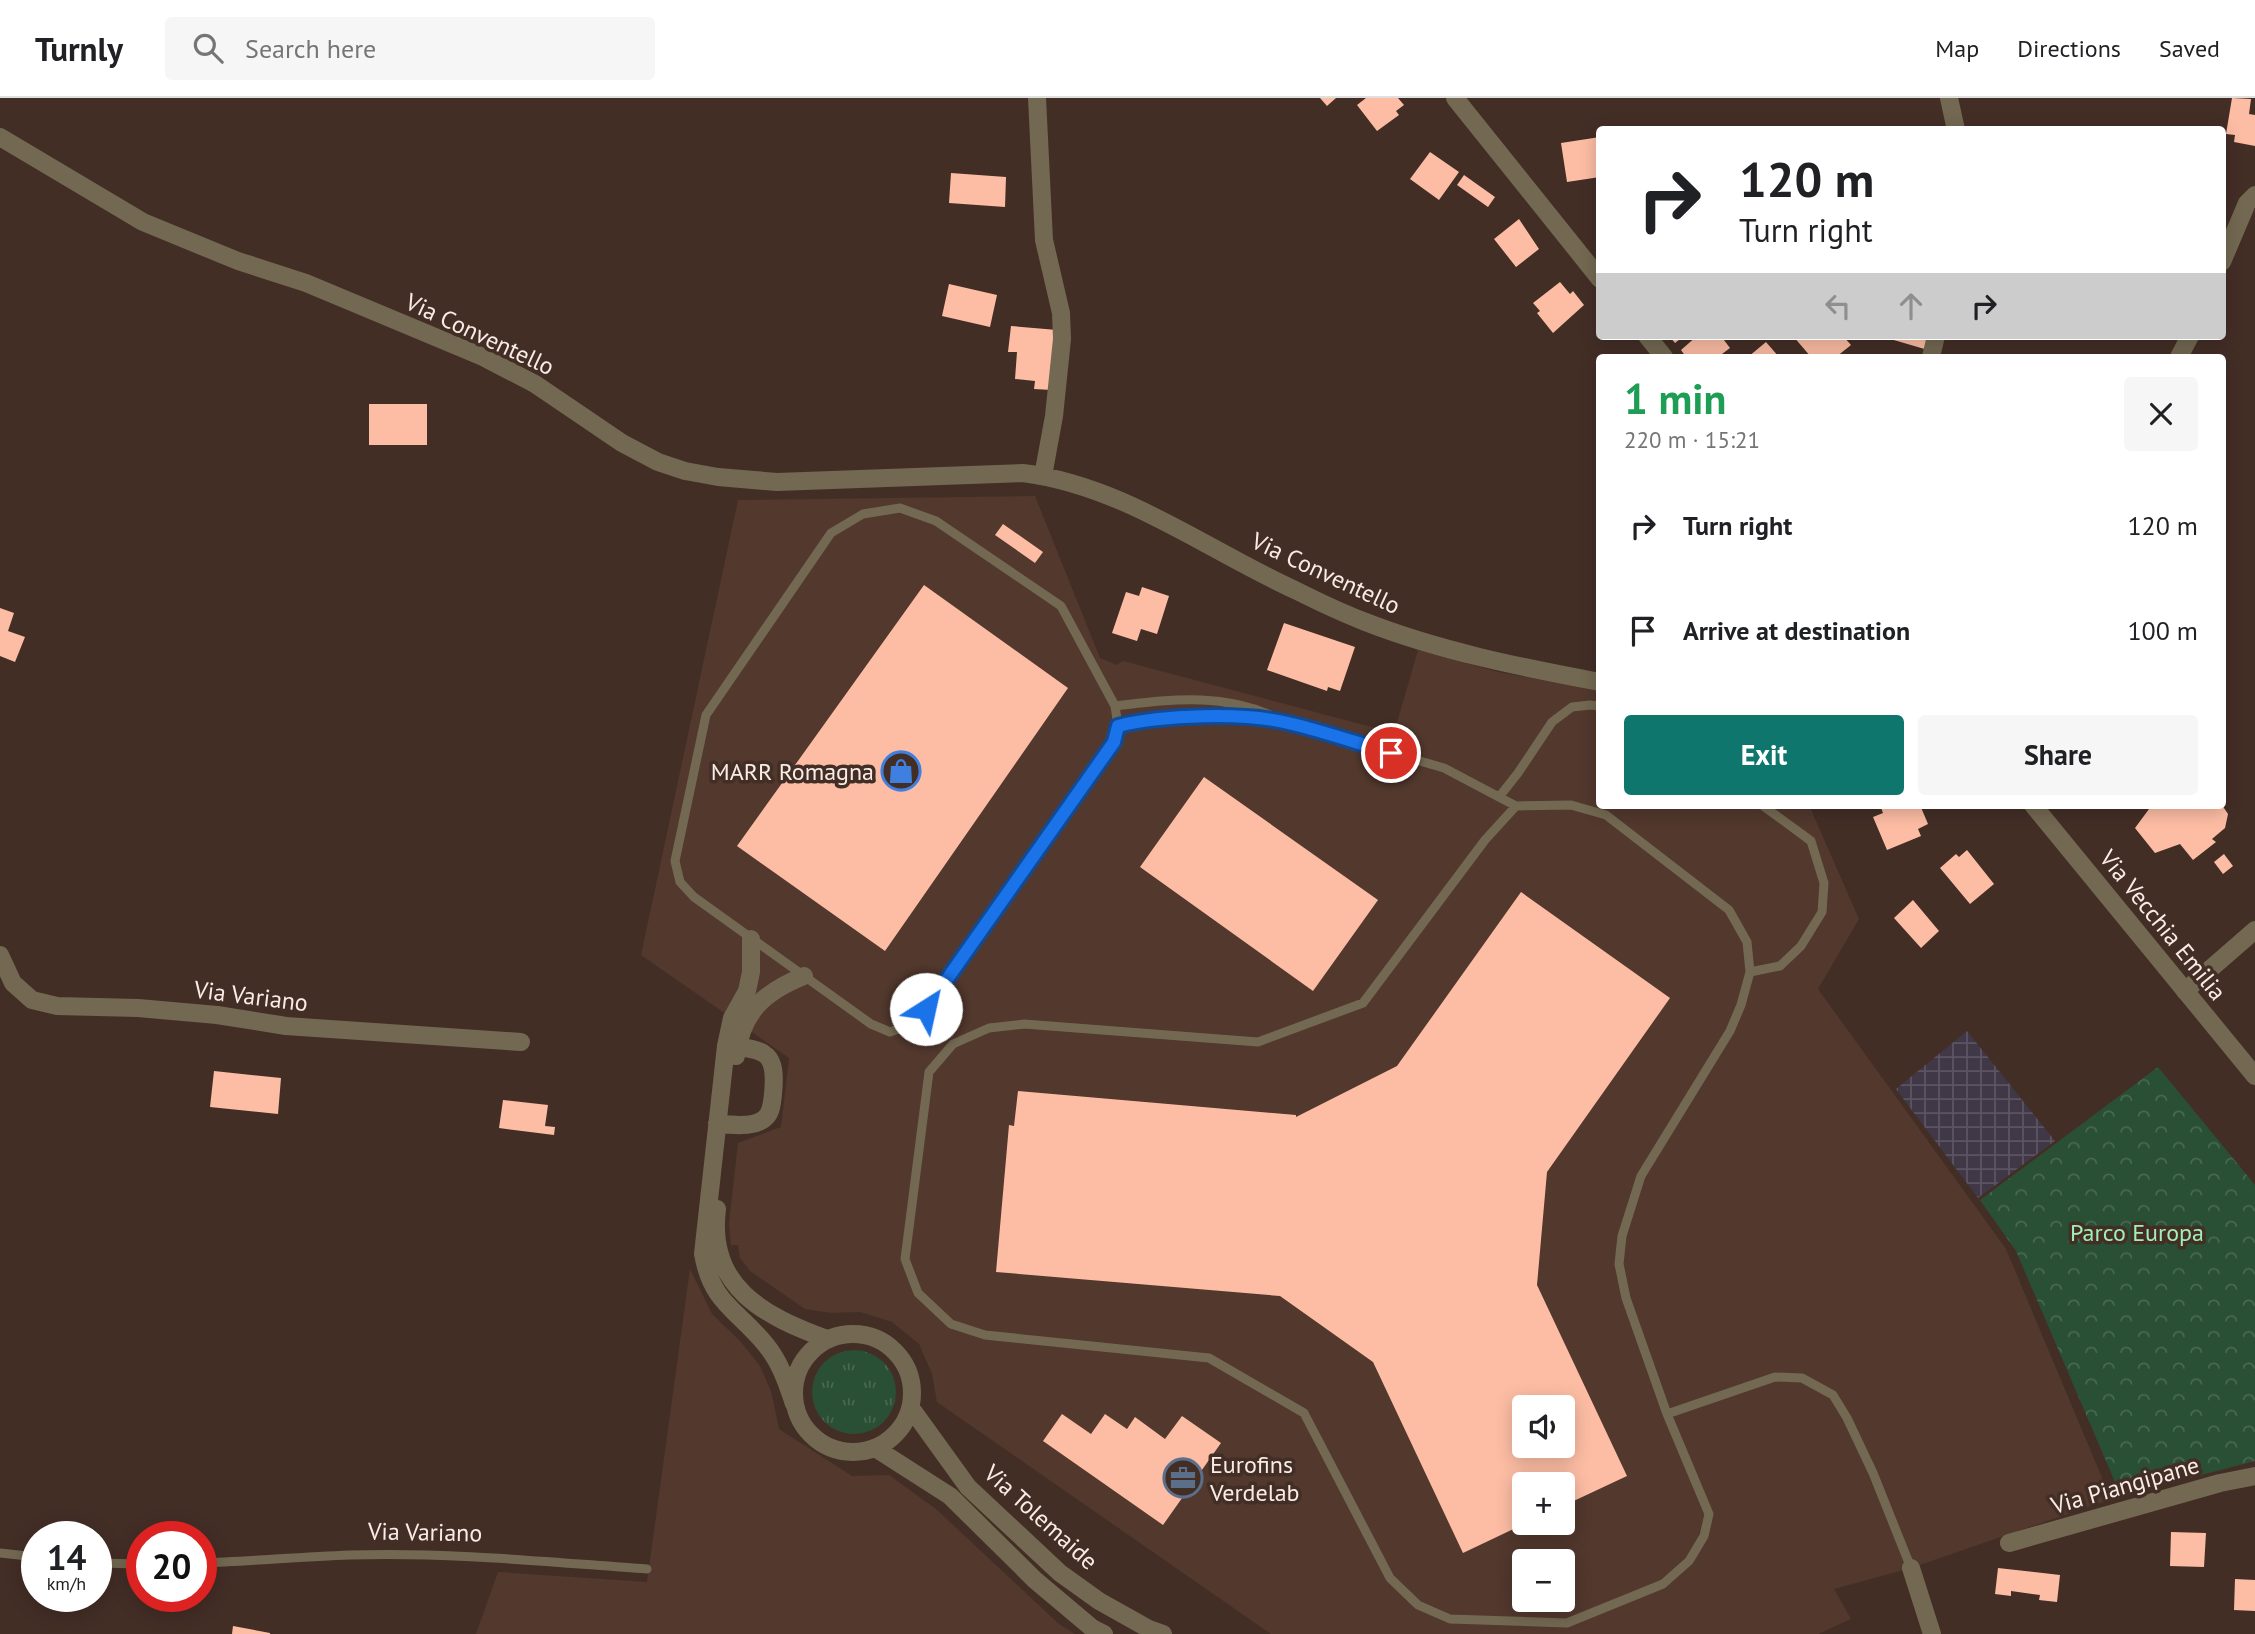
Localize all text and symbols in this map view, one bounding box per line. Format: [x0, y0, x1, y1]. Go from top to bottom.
search box [165, 17, 655, 80]
text: Turnly [35, 27, 123, 70]
icon: search [189, 29, 227, 67]
text: Search here [245, 32, 376, 65]
text: Map [1935, 33, 1979, 64]
text: Directions [2017, 33, 2121, 64]
text: Saved [2159, 33, 2220, 64]
text: 120 m [1739, 147, 1874, 211]
icon: right [1624, 154, 1715, 245]
text: Turn right [1739, 209, 1873, 251]
street label: Via Conventello [400, 286, 559, 382]
icon: left [1819, 287, 1857, 325]
icon: ahead [1892, 287, 1930, 325]
icon: right [1965, 287, 2003, 325]
text: 1 min [1624, 371, 1726, 426]
button: close [2124, 377, 2198, 451]
text: 220 m · 15:21 [1624, 425, 1760, 454]
icon: right [1624, 507, 1662, 545]
text: Turn right [1683, 509, 1792, 542]
text: 120 m [2127, 509, 2198, 542]
street label: Via Conventello [1246, 525, 1405, 621]
icon: arrive [1624, 612, 1662, 650]
text: Arrive at destination [1683, 614, 1910, 647]
text: 100 m [2127, 614, 2198, 647]
button: Exit [1624, 715, 1904, 795]
button: Share [1918, 715, 2198, 795]
pin [1361, 723, 1421, 783]
icon: arrive [1372, 734, 1410, 772]
shop icon: MARR Romagna [880, 750, 922, 792]
place label: MARR Romagna [711, 756, 874, 787]
street label: Via Vecchia Emilia [2092, 843, 2233, 1007]
position arrow [889, 972, 963, 1046]
street label: Via Variano [191, 974, 310, 1018]
park label: Parco Europa [2070, 1217, 2204, 1248]
map controls [1512, 1395, 1575, 1612]
button: sound [1512, 1395, 1575, 1458]
place label: Eurofins Verdelab [1209, 1449, 1300, 1508]
street label: Via Piangipane [2046, 1449, 2203, 1521]
street label: Via Tolemaide [977, 1457, 1104, 1576]
office icon: Eurofins Verdelab [1162, 1457, 1204, 1499]
button: + [1512, 1472, 1575, 1535]
street label: Via Variano [366, 1515, 483, 1548]
speed limit sign: 20 [126, 1521, 217, 1612]
text: 14 [47, 1534, 86, 1580]
button: − [1512, 1549, 1575, 1612]
text: km/h [47, 1572, 86, 1595]

